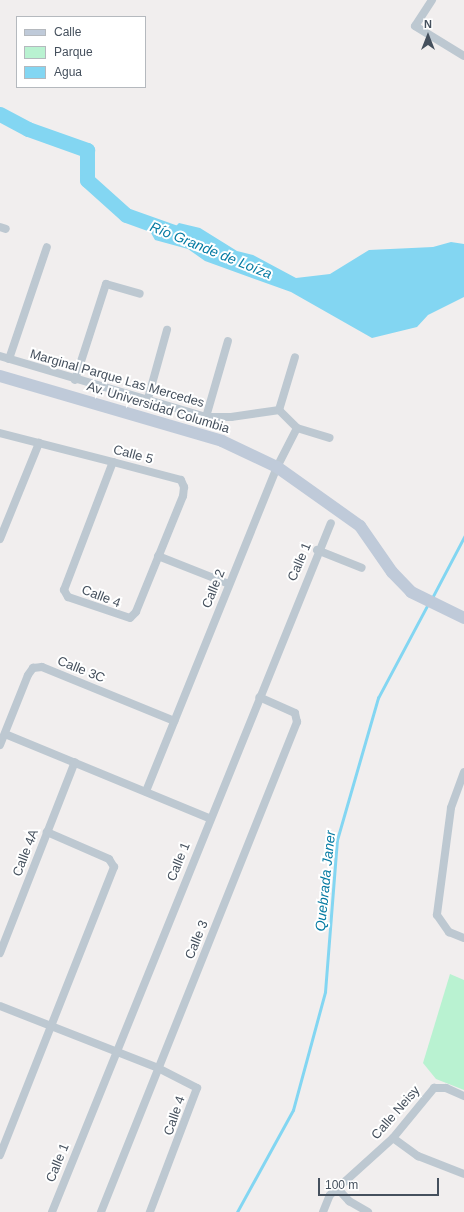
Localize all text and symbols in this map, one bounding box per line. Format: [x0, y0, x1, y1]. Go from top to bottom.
legend [16, 16, 146, 88]
north arrow [408, 16, 448, 56]
text: N [424, 18, 432, 30]
text: Calle [54, 25, 81, 39]
text: Parque [54, 45, 93, 59]
text: Agua [54, 65, 82, 79]
water label: Río Grande de Loíza [148, 218, 274, 282]
street label: Marginal Parque Las Mercedes [28, 347, 206, 411]
street label: Av. Universidad Columbia [85, 379, 231, 437]
street label: Calle 5 [111, 442, 155, 468]
street label: Calle 1 [285, 540, 315, 584]
street label: Calle 2 [199, 567, 229, 611]
street label: Calle 4 [79, 582, 123, 612]
street label: Calle 3C [55, 653, 107, 687]
street label: Calle 4A [10, 827, 42, 879]
water label: Quebrada Janer [311, 830, 339, 932]
street label: Calle 1 [164, 840, 194, 884]
street label: Calle 3 [182, 918, 212, 962]
street label: Calle Neisy [369, 1083, 423, 1143]
street label: Calle 4 [161, 1094, 189, 1138]
street label: Calle 1 [43, 1141, 73, 1185]
scale bar [320, 1170, 441, 1196]
text: 100 m [325, 1178, 358, 1192]

